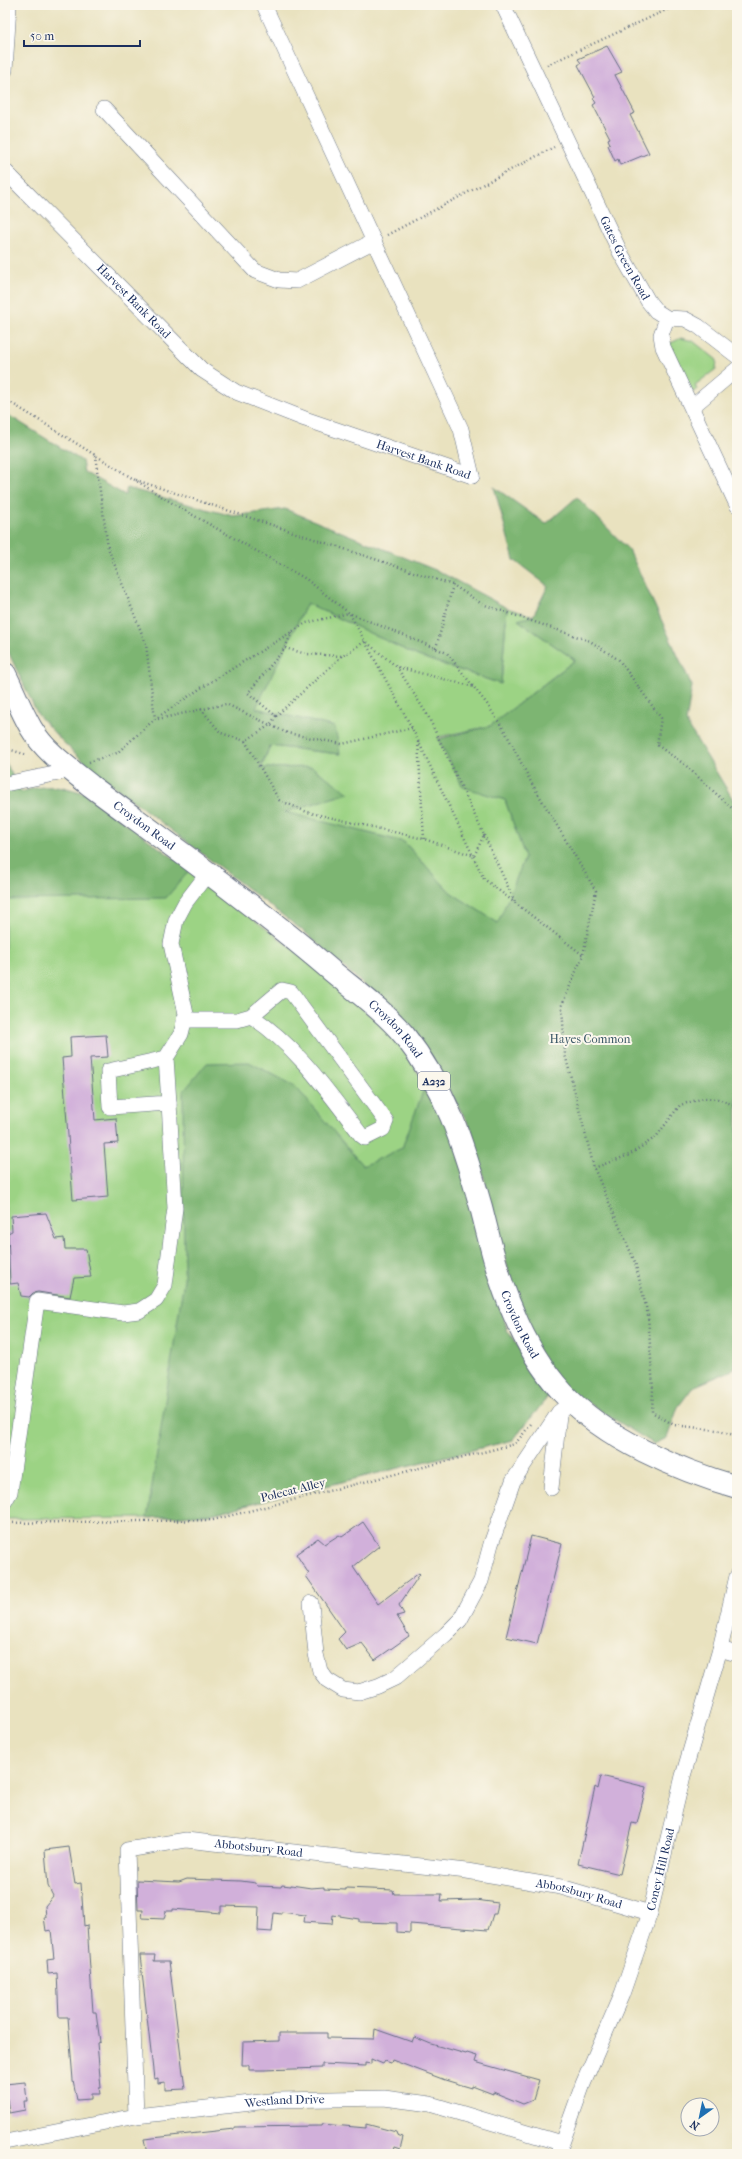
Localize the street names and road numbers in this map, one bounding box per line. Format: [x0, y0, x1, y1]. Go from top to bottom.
street label: Gates Green Road [597, 214, 653, 303]
street label: Harvest Bank Road [94, 261, 174, 341]
street label: Harvest Bank Road [375, 437, 473, 482]
street label: Croydon Road [110, 798, 178, 853]
street label: Croydon Road [366, 997, 426, 1061]
road number: A232 [418, 1072, 450, 1090]
street label: Croydon Road [498, 1288, 542, 1361]
street label: Polecat Alley [259, 1475, 327, 1505]
street label: Coney Hill Road [644, 1826, 677, 1912]
street label: Abbotsbury Road [213, 1836, 304, 1860]
street label: Abbotsbury Road [534, 1876, 624, 1912]
street label: Westland Drive [243, 2092, 325, 2111]

